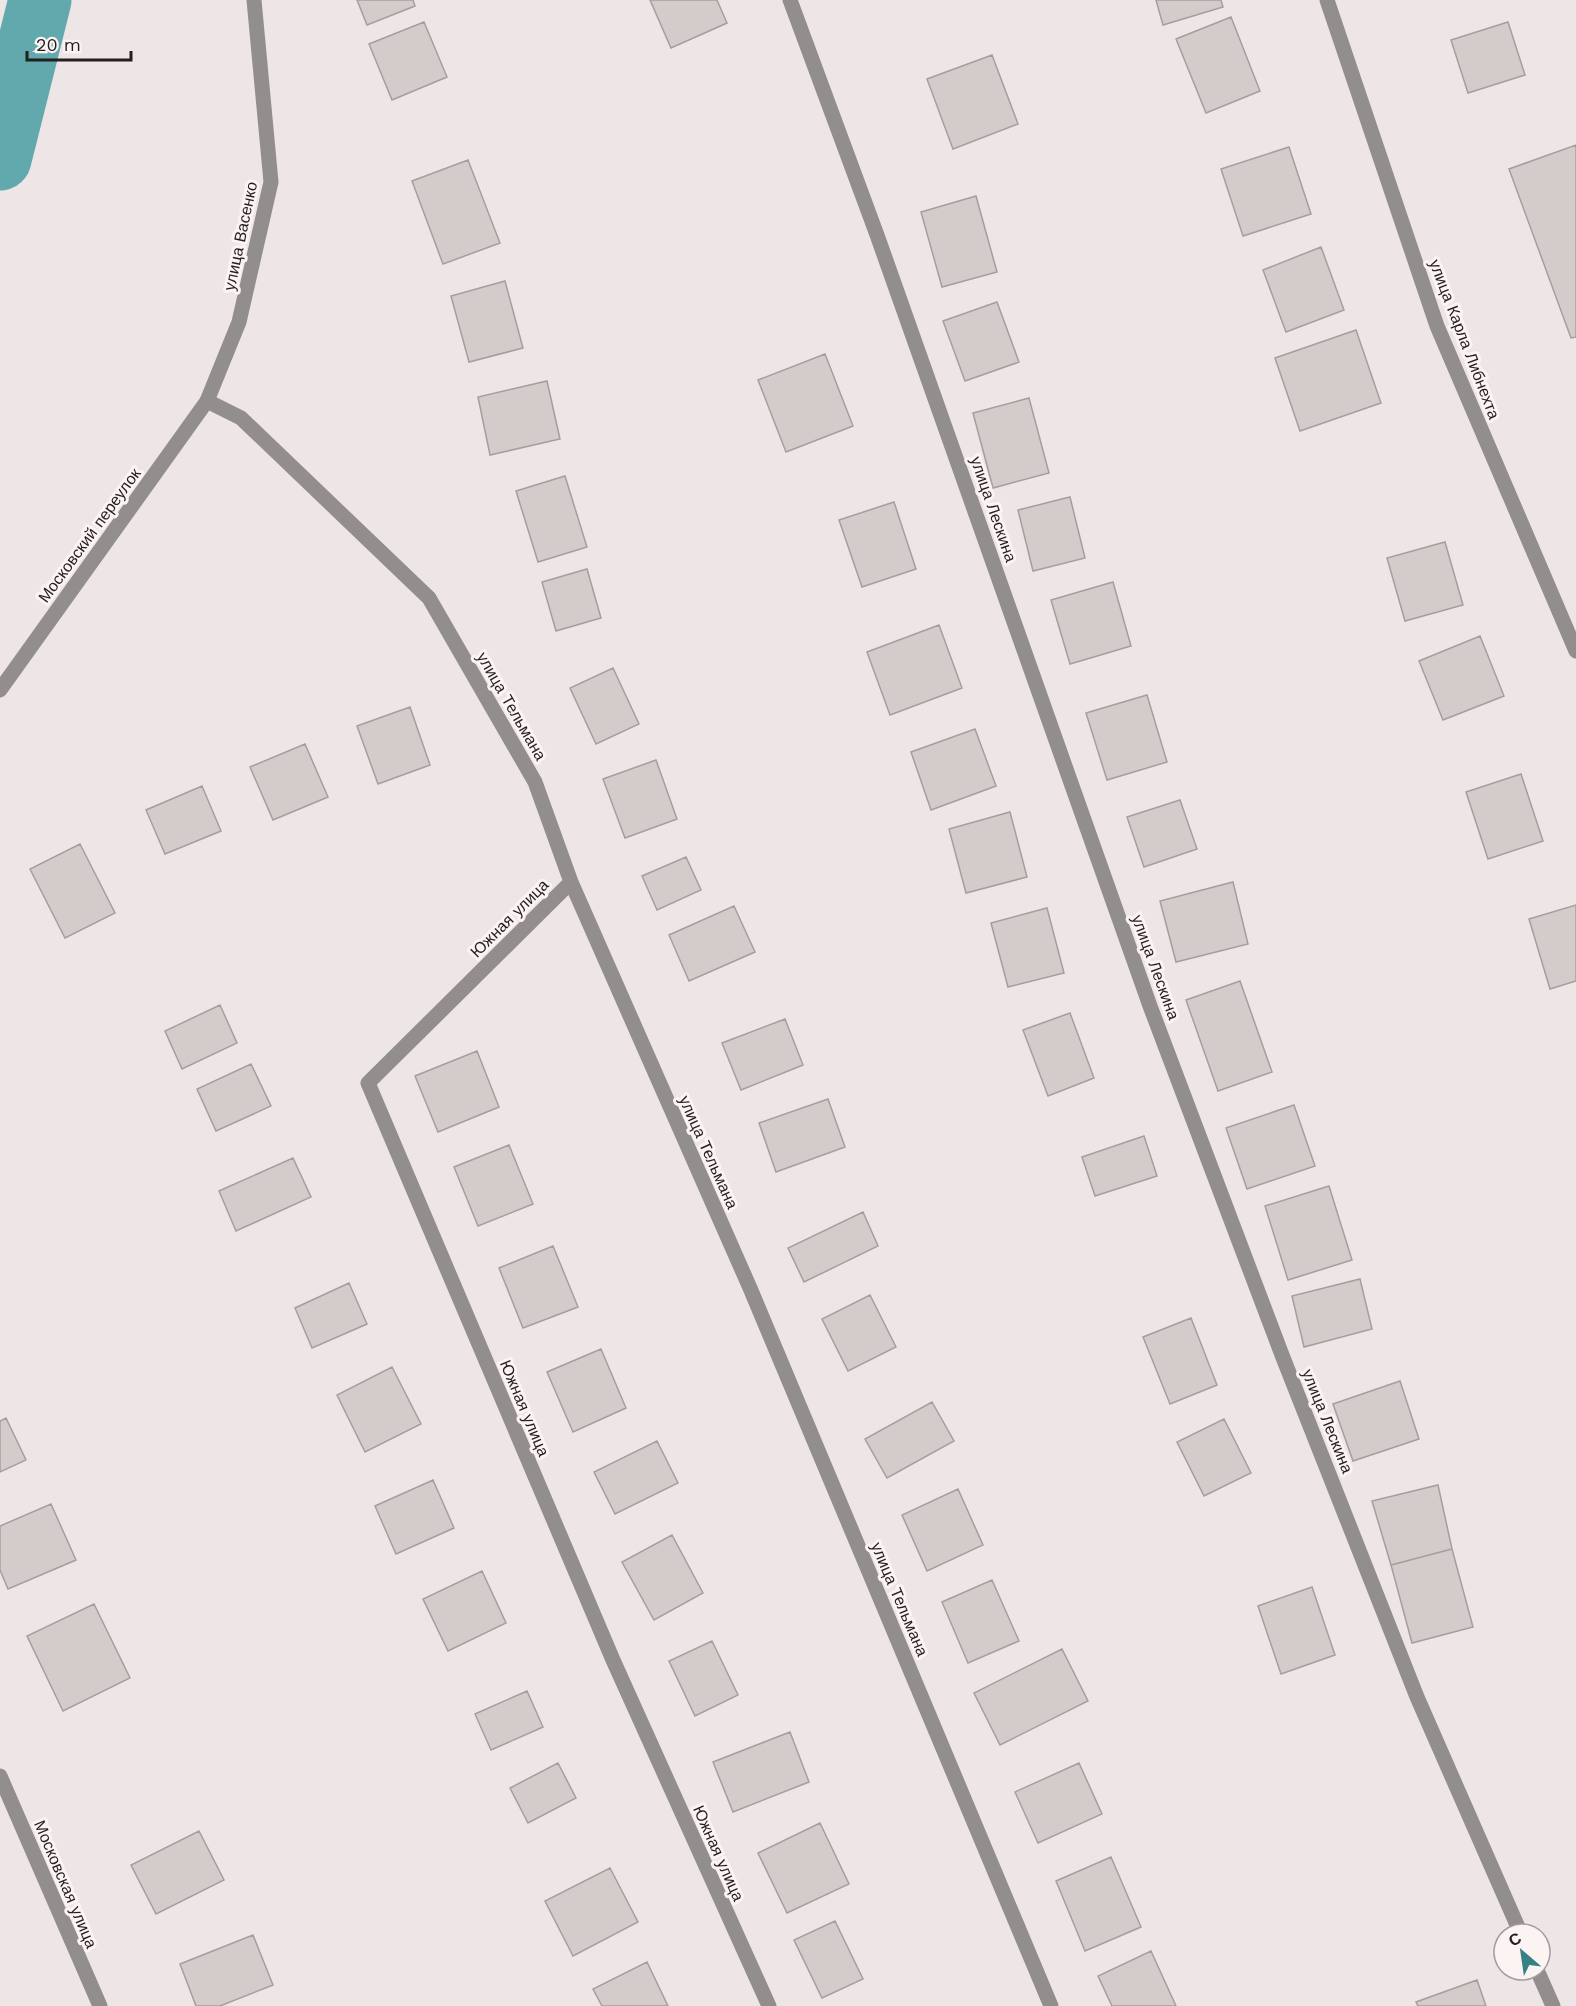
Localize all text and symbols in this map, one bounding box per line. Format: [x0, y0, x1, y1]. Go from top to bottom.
scale bar [27, 24, 130, 62]
text: 20 m [36, 34, 81, 55]
street label: улица Васенко [220, 180, 261, 292]
street label: улица Карла Либнехта [1425, 257, 1504, 422]
street label: улица Лескина [967, 454, 1021, 565]
street label: Московский переулок [34, 464, 145, 606]
street label: улица Тельмана [473, 649, 550, 764]
street label: Южная улица [466, 875, 552, 961]
street label: улица Лескина [1128, 912, 1183, 1022]
street label: улица Тельмана [675, 1093, 742, 1212]
street label: Южная улица [496, 1357, 553, 1459]
street label: улица Лескина [1298, 1366, 1357, 1476]
street label: улица Тельмана [867, 1539, 932, 1659]
street label: Южная улица [689, 1802, 748, 1904]
street label: Московская улица [30, 1817, 101, 1951]
north arrow [1492, 1922, 1552, 1982]
text: С [1505, 1928, 1525, 1950]

